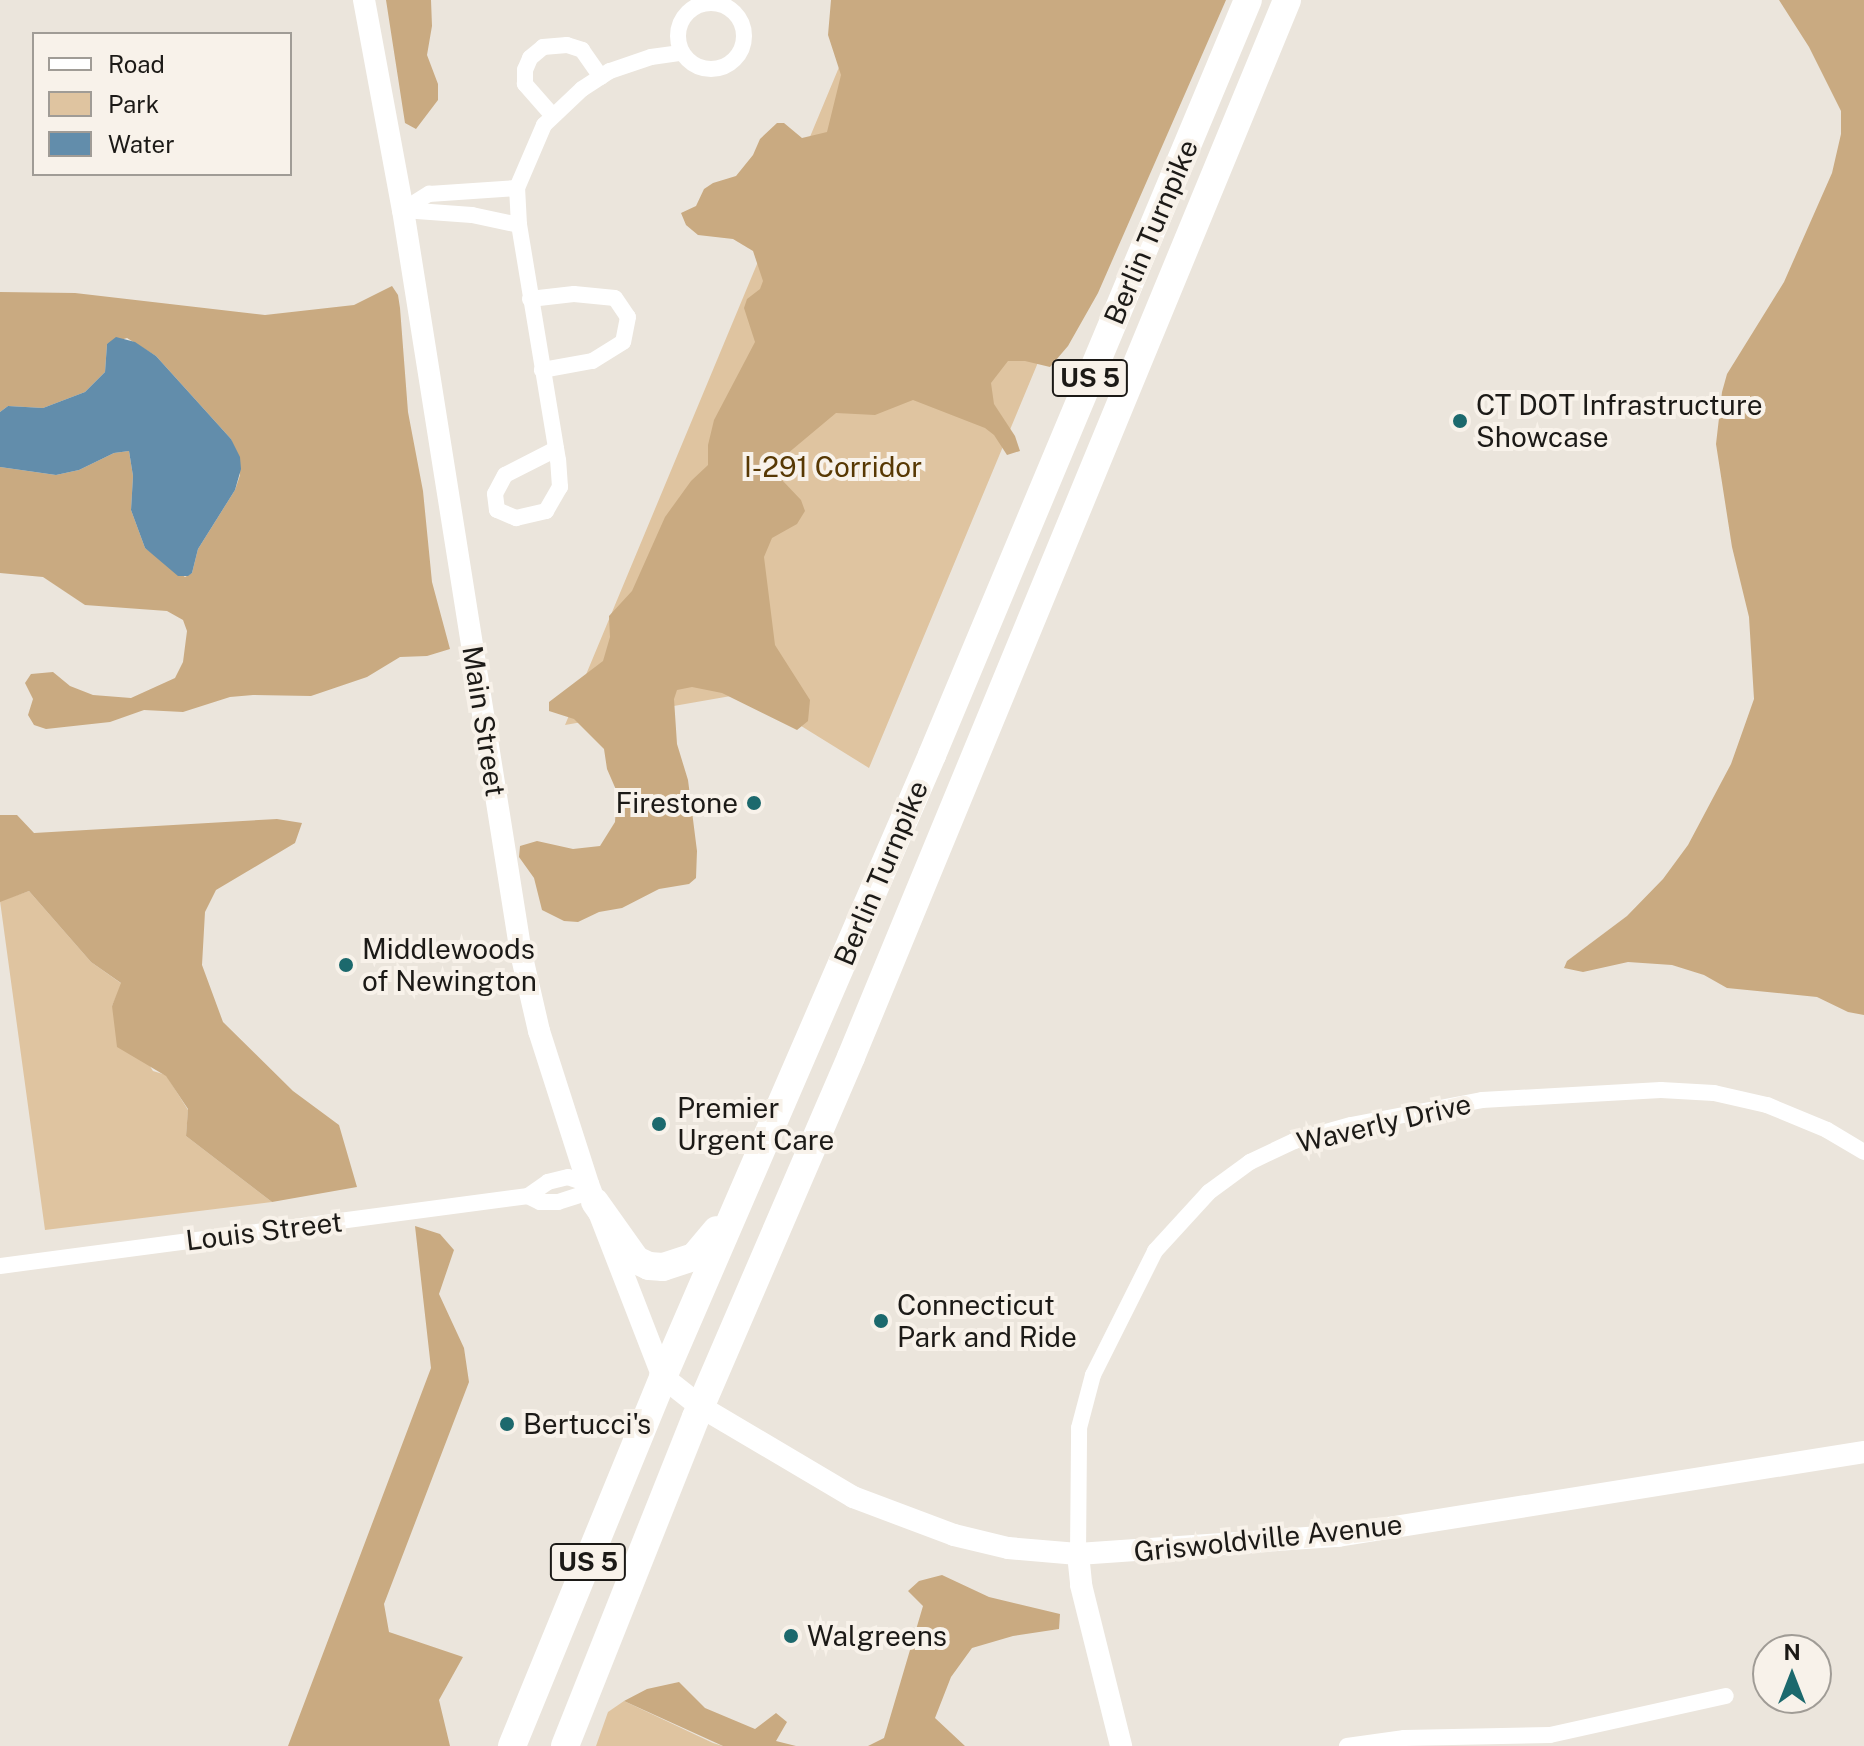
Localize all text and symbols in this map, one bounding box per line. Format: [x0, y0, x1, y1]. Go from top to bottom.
legend [32, 32, 292, 176]
text: Road [108, 50, 165, 78]
text: Park [108, 90, 159, 118]
text: Water [108, 130, 175, 158]
street label: Berlin Turnpike [1097, 135, 1205, 329]
road number: US 5 [1050, 356, 1130, 400]
place label: CT DOT Infrastructure Showcase [1476, 388, 1763, 454]
marker: CT DOT Infrastructure Showcase [1451, 412, 1469, 430]
park label: I-291 Corridor [744, 450, 922, 484]
street label: Main Street [456, 643, 512, 799]
street label: Berlin Turnpike [827, 776, 935, 970]
place label: Firestone [616, 786, 738, 820]
marker: Firestone [745, 794, 763, 812]
place label: Middlewoods of Newington [362, 932, 537, 998]
marker: Middlewoods of Newington [337, 956, 355, 974]
street label: Waverly Drive [1294, 1087, 1474, 1159]
place label: Premier Urgent Care [677, 1091, 834, 1157]
marker: Premier Urgent Care [648, 1113, 670, 1135]
street label: Louis Street [184, 1205, 344, 1257]
place label: Connecticut Park and Ride [897, 1288, 1077, 1354]
marker: Connecticut Park and Ride [872, 1312, 890, 1330]
place label: Bertucci's [523, 1407, 651, 1441]
marker: Bertucci's [498, 1415, 516, 1433]
street label: Griswoldville Avenue [1132, 1507, 1404, 1569]
road number: US 5 [548, 1540, 628, 1584]
place label: Walgreens [807, 1619, 947, 1653]
marker: Walgreens [782, 1627, 800, 1645]
north arrow [1752, 1634, 1832, 1714]
text: N [1783, 1639, 1801, 1665]

